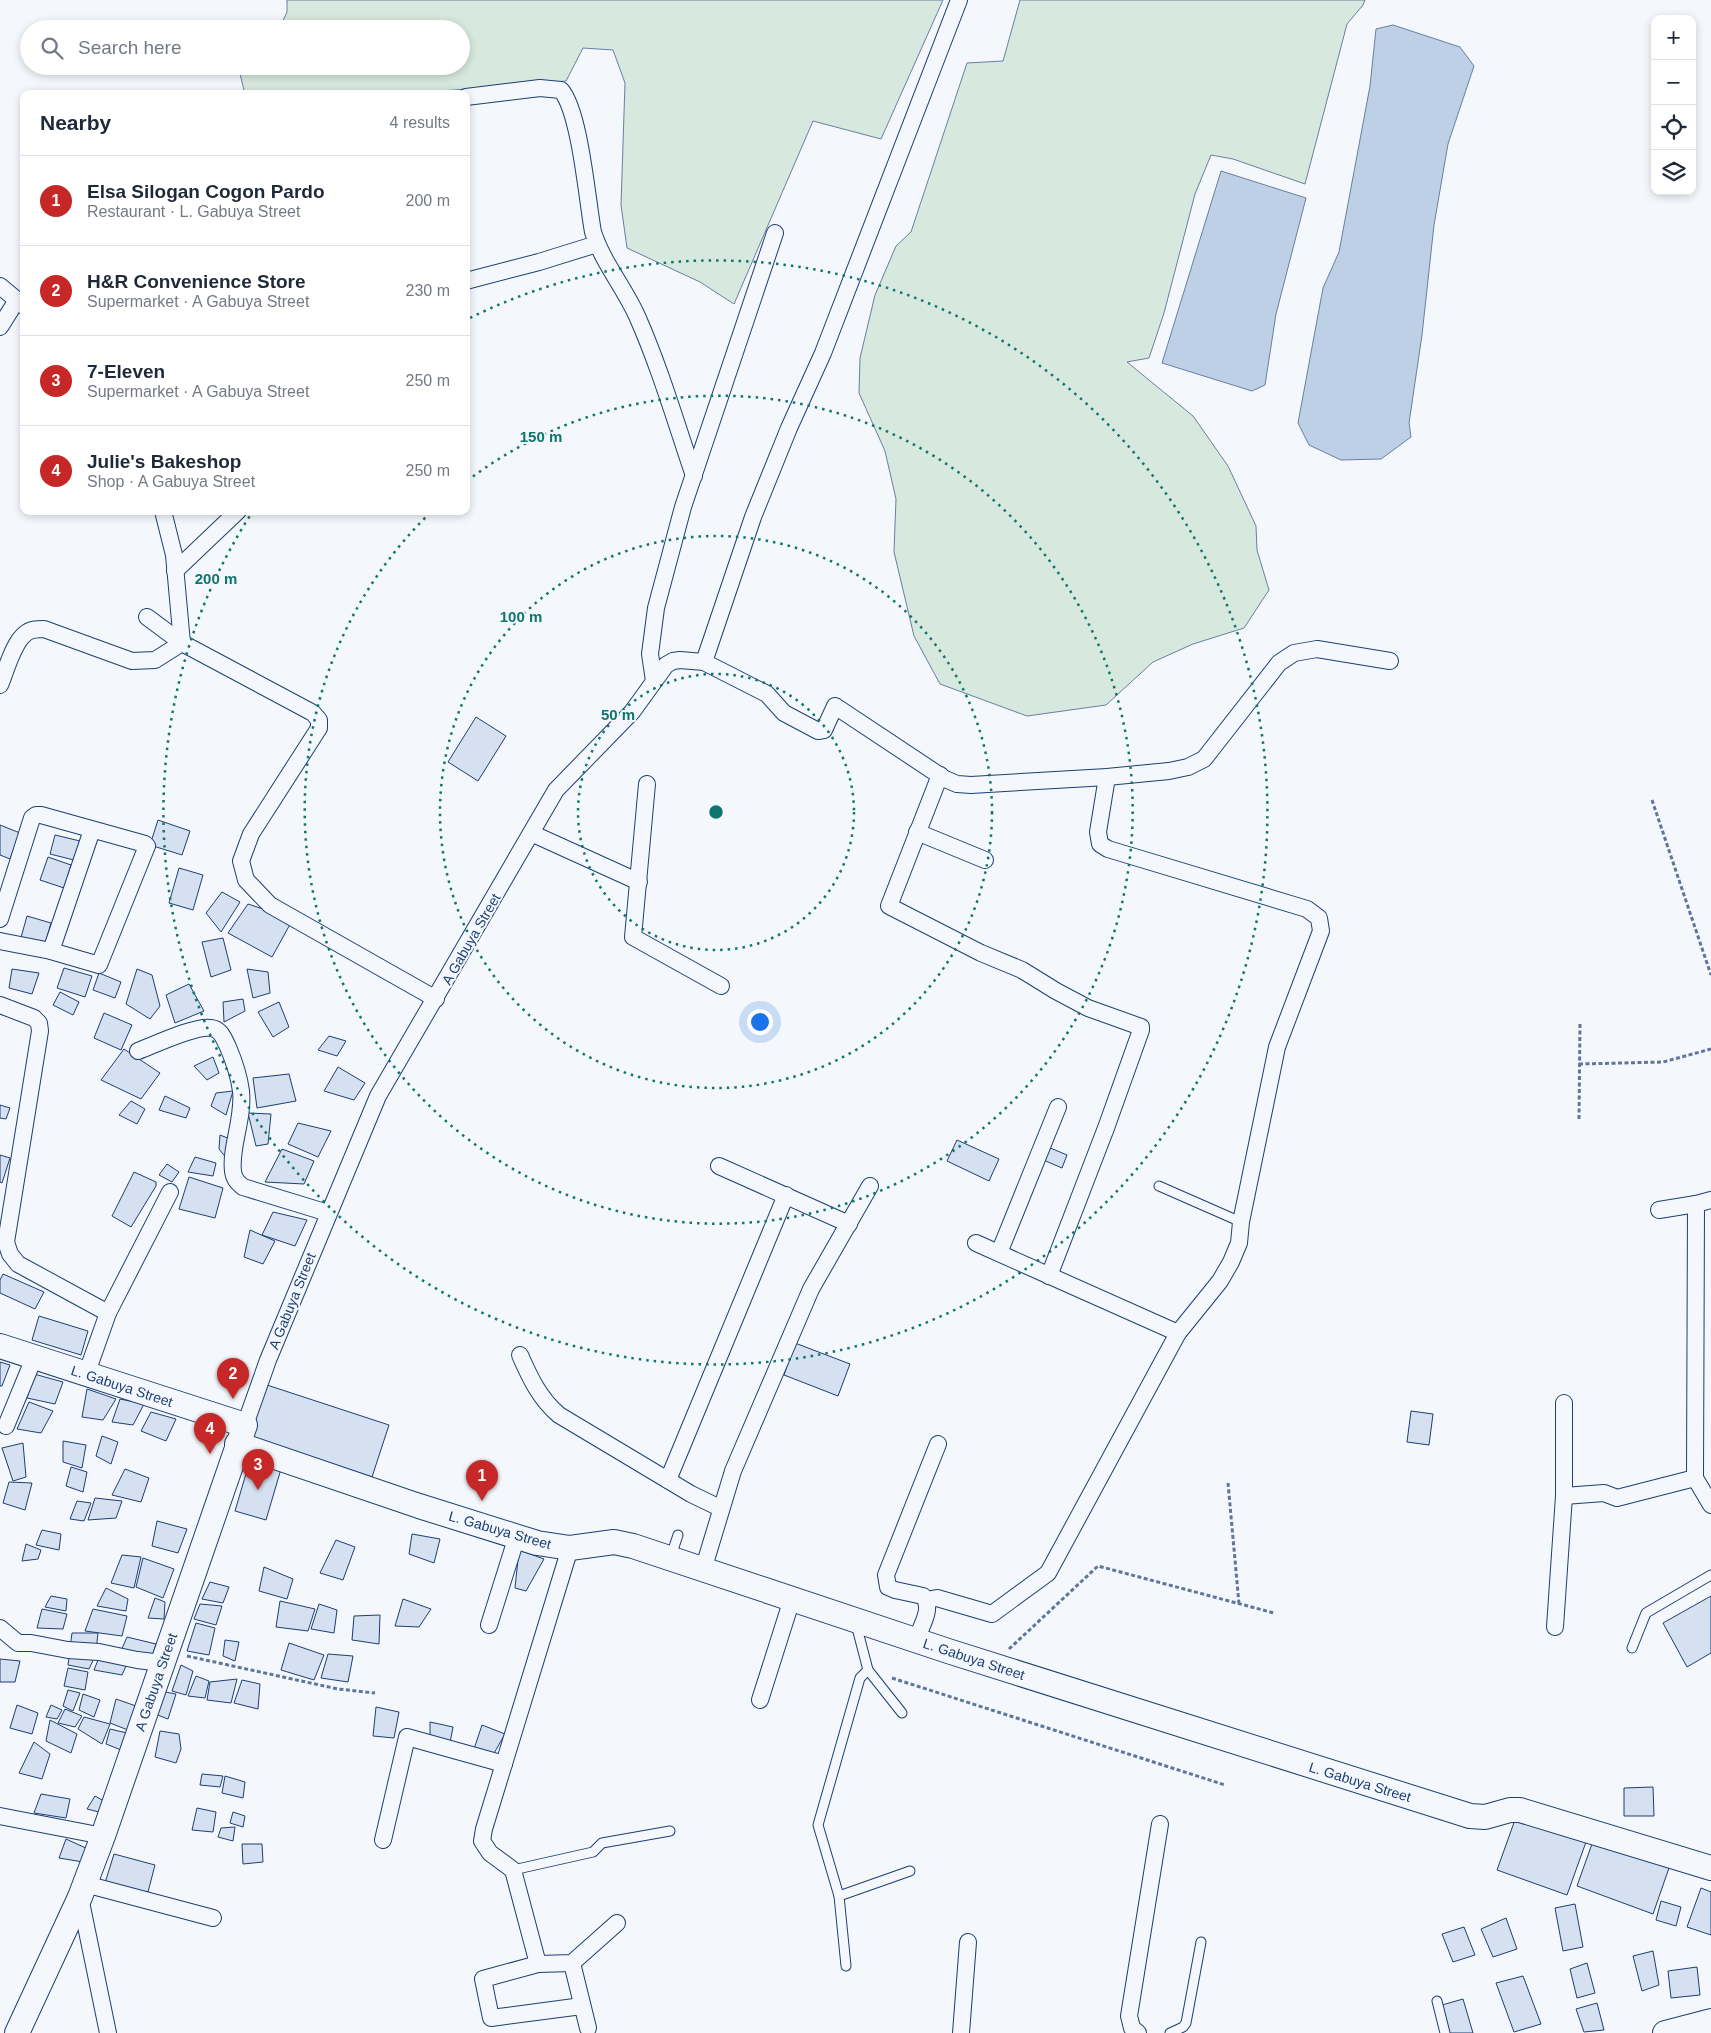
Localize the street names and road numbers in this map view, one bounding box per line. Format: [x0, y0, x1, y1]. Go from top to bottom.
street label: A Gabuya Street [438, 890, 504, 987]
street label: A Gabuya Street [265, 1250, 319, 1352]
street label: L. Gabuya Street [69, 1362, 175, 1410]
street label: L. Gabuya Street [447, 1508, 553, 1552]
street label: A Gabuya Street [132, 1631, 180, 1733]
street label: L. Gabuya Street [921, 1635, 1027, 1683]
street label: L. Gabuya Street [1307, 1759, 1413, 1805]

